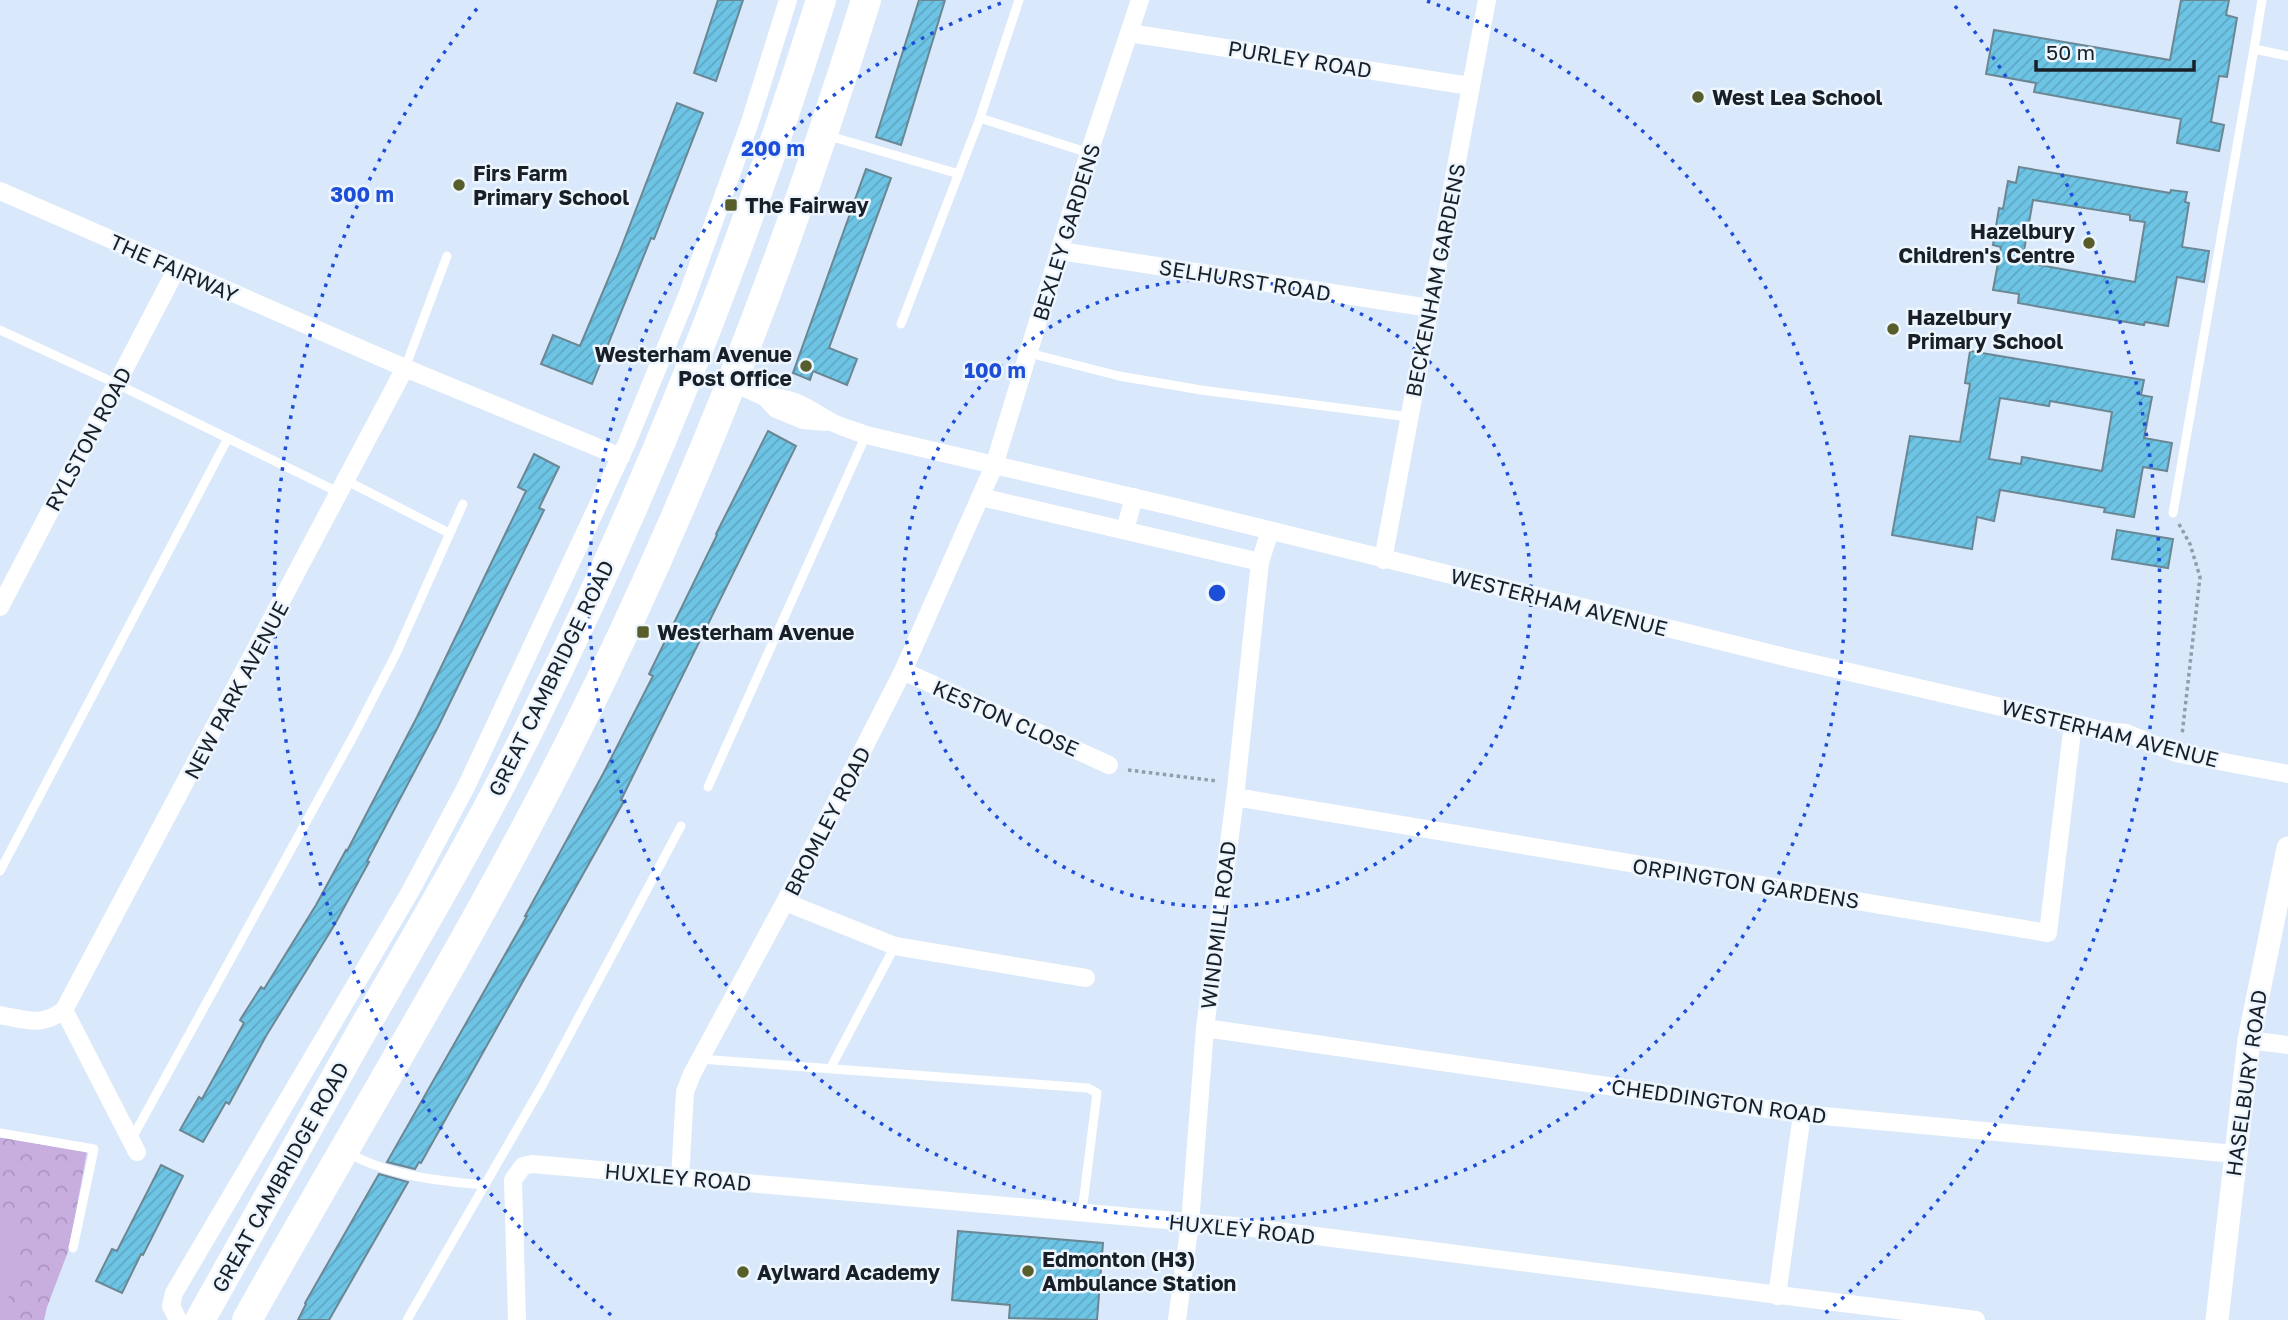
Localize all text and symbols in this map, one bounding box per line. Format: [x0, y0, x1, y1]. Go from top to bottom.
scale bar [2036, 28, 2194, 72]
street label: PURLEY ROAD [1226, 35, 1374, 83]
text: 50 m [2046, 39, 2095, 65]
place label: West Lea School [1712, 84, 1883, 110]
marker: West Lea School [1690, 89, 1706, 105]
text: 200 m [741, 135, 805, 161]
street label: BEXLEY GARDENS [1027, 140, 1105, 324]
place label: Firs Farm Primary School [473, 160, 629, 210]
street label: BECKENHAM GARDENS [1400, 161, 1470, 399]
marker: Firs Farm Primary School [451, 177, 467, 193]
text: 300 m [330, 181, 394, 207]
place label: The Fairway [745, 192, 869, 218]
marker: The Fairway [723, 197, 739, 213]
place label: Hazelbury Children's Centre [1898, 218, 2075, 268]
street label: THE FAIRWAY [106, 228, 243, 308]
marker: Hazelbury Children's Centre [2081, 235, 2097, 251]
street label: SELHURST ROAD [1157, 254, 1333, 306]
place label: Hazelbury Primary School [1907, 304, 2063, 354]
marker: Hazelbury Primary School [1885, 321, 1901, 337]
place label: Westerham Avenue Post Office [595, 341, 792, 391]
text: 100 m [964, 357, 1026, 383]
marker: Westerham Avenue Post Office [798, 358, 814, 374]
street label: RYLSTON ROAD [39, 363, 137, 515]
street label: GREAT CAMBRIDGE ROAD [482, 556, 620, 800]
street label: WESTERHAM AVENUE [1448, 562, 1670, 642]
centre of rings [1205, 581, 1229, 605]
street label: NEW PARK AVENUE [178, 597, 294, 783]
place label: Westerham Avenue [657, 619, 854, 645]
marker: Westerham Avenue [635, 624, 651, 640]
street label: KESTON CLOSE [929, 674, 1083, 762]
street label: WESTERHAM AVENUE [1999, 693, 2221, 773]
street label: BROMLEY ROAD [778, 742, 876, 900]
street label: WINDMILL ROAD [1195, 839, 1241, 1011]
street label: ORPINGTON GARDENS [1631, 852, 1861, 914]
street label: HASELBURY ROAD [2220, 988, 2272, 1178]
street label: GREAT CAMBRIDGE ROAD [206, 1057, 354, 1297]
street label: CHEDDINGTON ROAD [1610, 1073, 1828, 1129]
street label: HUXLEY ROAD [604, 1158, 752, 1196]
street label: HUXLEY ROAD [1168, 1208, 1316, 1250]
place label: Edmonton (H3) Ambulance Station [1042, 1246, 1236, 1296]
place label: Aylward Academy [757, 1259, 941, 1285]
marker: Edmonton (H3) Ambulance Station [1020, 1263, 1036, 1279]
marker: Aylward Academy [735, 1264, 751, 1280]

